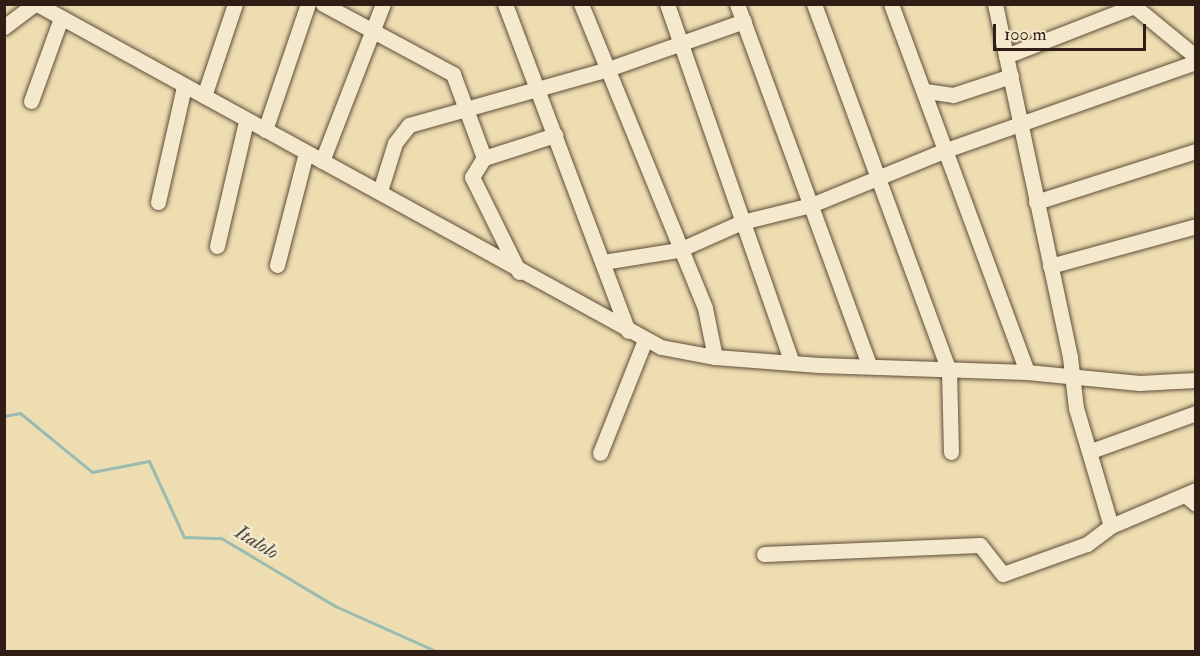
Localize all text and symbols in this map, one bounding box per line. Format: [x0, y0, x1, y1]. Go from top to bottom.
scale bar [996, 12, 1149, 50]
text: 100 m [1004, 23, 1047, 46]
water label: Italolo [231, 520, 283, 564]

